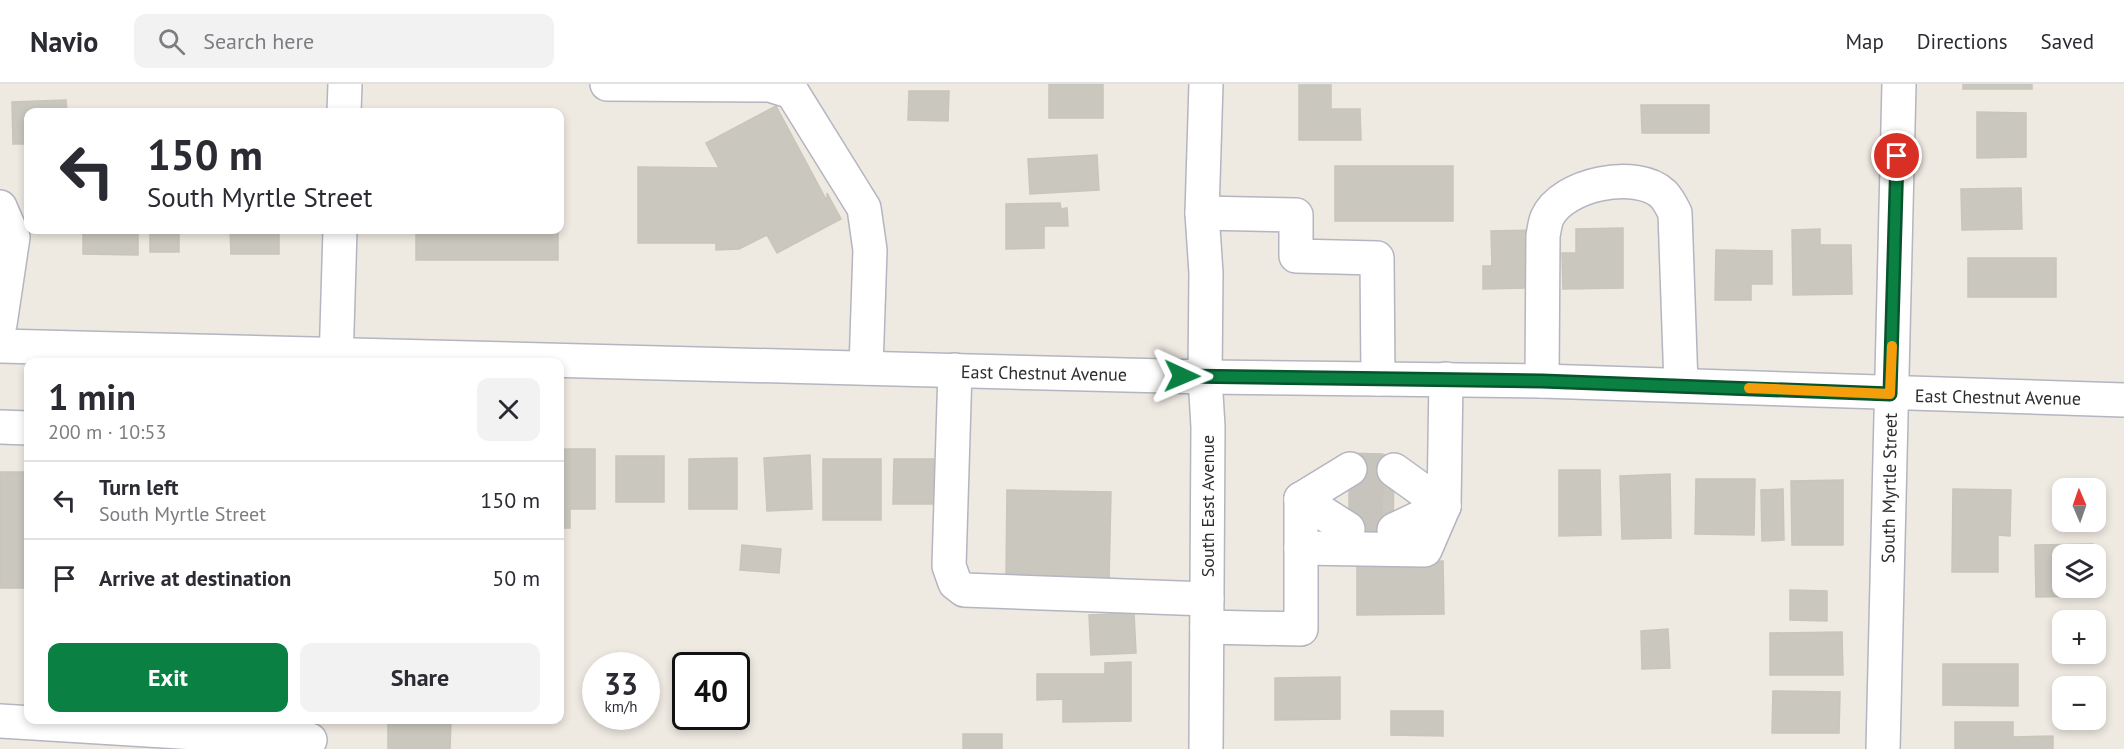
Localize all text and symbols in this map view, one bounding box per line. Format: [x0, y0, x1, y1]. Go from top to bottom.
search box [134, 14, 554, 68]
text: Navio [30, 23, 98, 60]
icon: search [155, 25, 188, 58]
text: Search here [203, 27, 314, 55]
text: Map [1845, 28, 1884, 55]
text: Directions [1917, 28, 2008, 55]
text: Saved [2041, 28, 2094, 55]
text: 150 m [147, 127, 263, 182]
pin [1871, 130, 1922, 181]
icon: left [48, 132, 126, 210]
icon: arrive [1880, 139, 1913, 172]
text: South Myrtle Street [147, 180, 372, 214]
position arrow [1150, 344, 1214, 408]
street label: East Chestnut Avenue [961, 360, 1127, 386]
text: 1 min [48, 373, 136, 420]
button: close [477, 378, 540, 441]
street label: East Chestnut Avenue [1915, 384, 2081, 410]
street label: South Myrtle Street [1876, 413, 1902, 563]
text: 200 m · 10:53 [48, 419, 166, 445]
street label: South East Avenue [1196, 435, 1219, 577]
text: Turn left [99, 473, 179, 501]
north arrow [2052, 478, 2106, 532]
map controls [2052, 478, 2106, 730]
icon: left [48, 484, 81, 517]
text: 150 m [480, 486, 540, 514]
text: South Myrtle Street [99, 501, 266, 527]
button: layers [2052, 544, 2106, 598]
icon: arrive [48, 562, 81, 595]
text: Arrive at destination [99, 564, 291, 592]
text: 50 m [492, 564, 540, 592]
button: + [2052, 610, 2106, 664]
button: Exit [48, 643, 288, 712]
button: Share [300, 643, 540, 712]
speed limit sign: 40 [672, 652, 750, 730]
text: 33 [604, 664, 638, 703]
button: − [2052, 676, 2106, 730]
text: km/h [605, 697, 637, 716]

